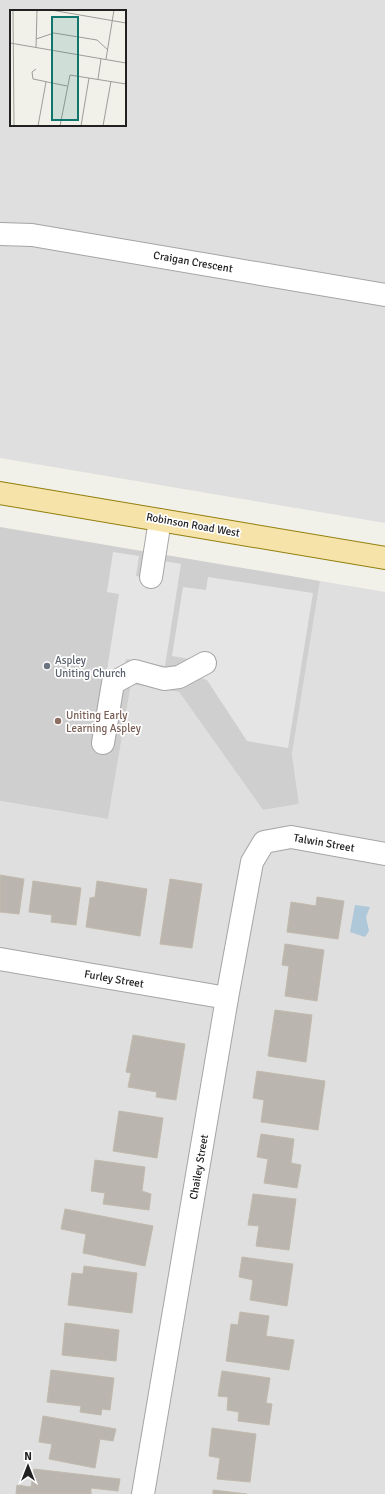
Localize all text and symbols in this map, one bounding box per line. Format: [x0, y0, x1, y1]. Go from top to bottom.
inset map [10, 10, 126, 126]
street label: Craigan Crescent [152, 249, 234, 275]
street label: Robinson Road West [145, 510, 241, 540]
place label: Aspley Uniting Church [55, 654, 126, 680]
marker: Aspley Uniting Church [42, 661, 52, 671]
place label: Uniting Early Learning Aspley [66, 709, 142, 735]
marker: Uniting Early Learning Aspley [53, 716, 63, 726]
street label: Talwin Street [293, 831, 356, 855]
street label: Furley Street [83, 967, 145, 991]
street label: Chailey Street [187, 1133, 211, 1201]
north arrow [8, 1446, 48, 1486]
text: N [24, 1450, 32, 1463]

